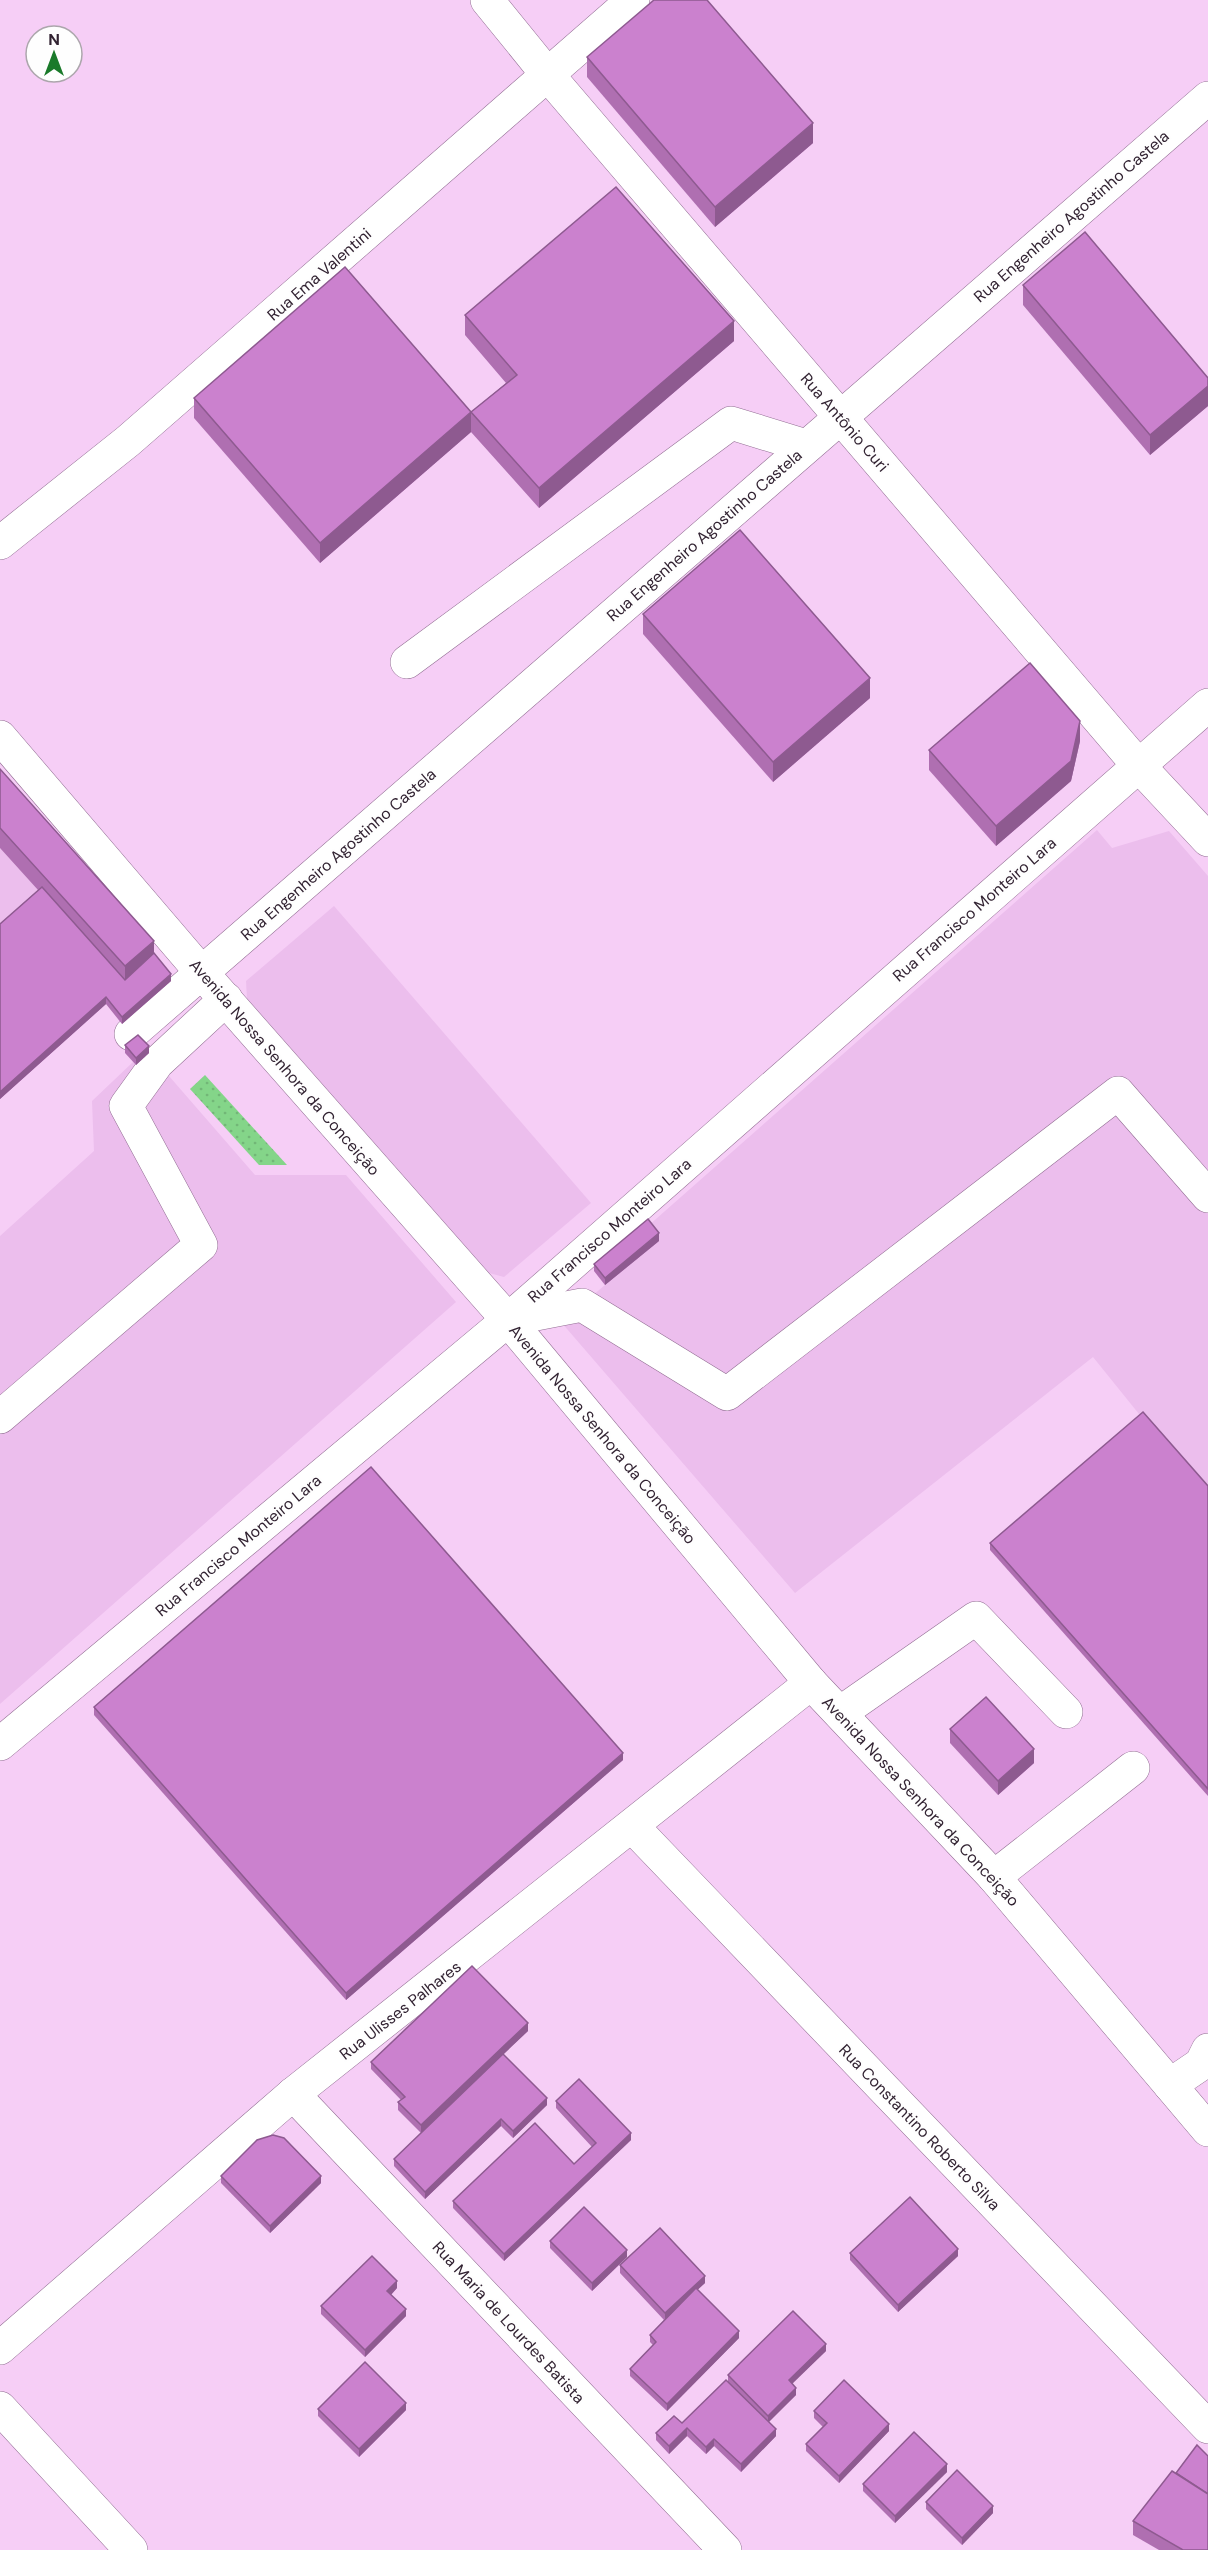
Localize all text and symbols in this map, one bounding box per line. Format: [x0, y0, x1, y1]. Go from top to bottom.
north arrow [24, 24, 84, 84]
text: N [48, 29, 60, 50]
street label: Rua Engenheiro Agostinho Castela [969, 126, 1173, 307]
street label: Rua Ema Valentini [263, 223, 376, 325]
street label: Rua Antônio Curi [796, 369, 893, 476]
street label: Rua Engenheiro Agostinho Castela [602, 445, 806, 626]
street label: Rua Engenheiro Agostinho Castela [236, 764, 440, 945]
street label: Rua Francisco Monteiro Lara [888, 833, 1061, 986]
street label: Avenida Nossa Senhora da Conceição [185, 955, 384, 1180]
street label: Rua Francisco Monteiro Lara [523, 1154, 696, 1307]
street label: Avenida Nossa Senhora da Conceição [505, 1320, 701, 1548]
street label: Rua Francisco Monteiro Lara [151, 1470, 326, 1621]
street label: Avenida Nossa Senhora da Conceição [817, 1692, 1024, 1911]
street label: Rua Ulisses Palhares [335, 1956, 465, 2064]
street label: Rua Constantino Roberto Silva [834, 2040, 1005, 2215]
street label: Rua Maria de Lourdes Batista [428, 2237, 589, 2408]

